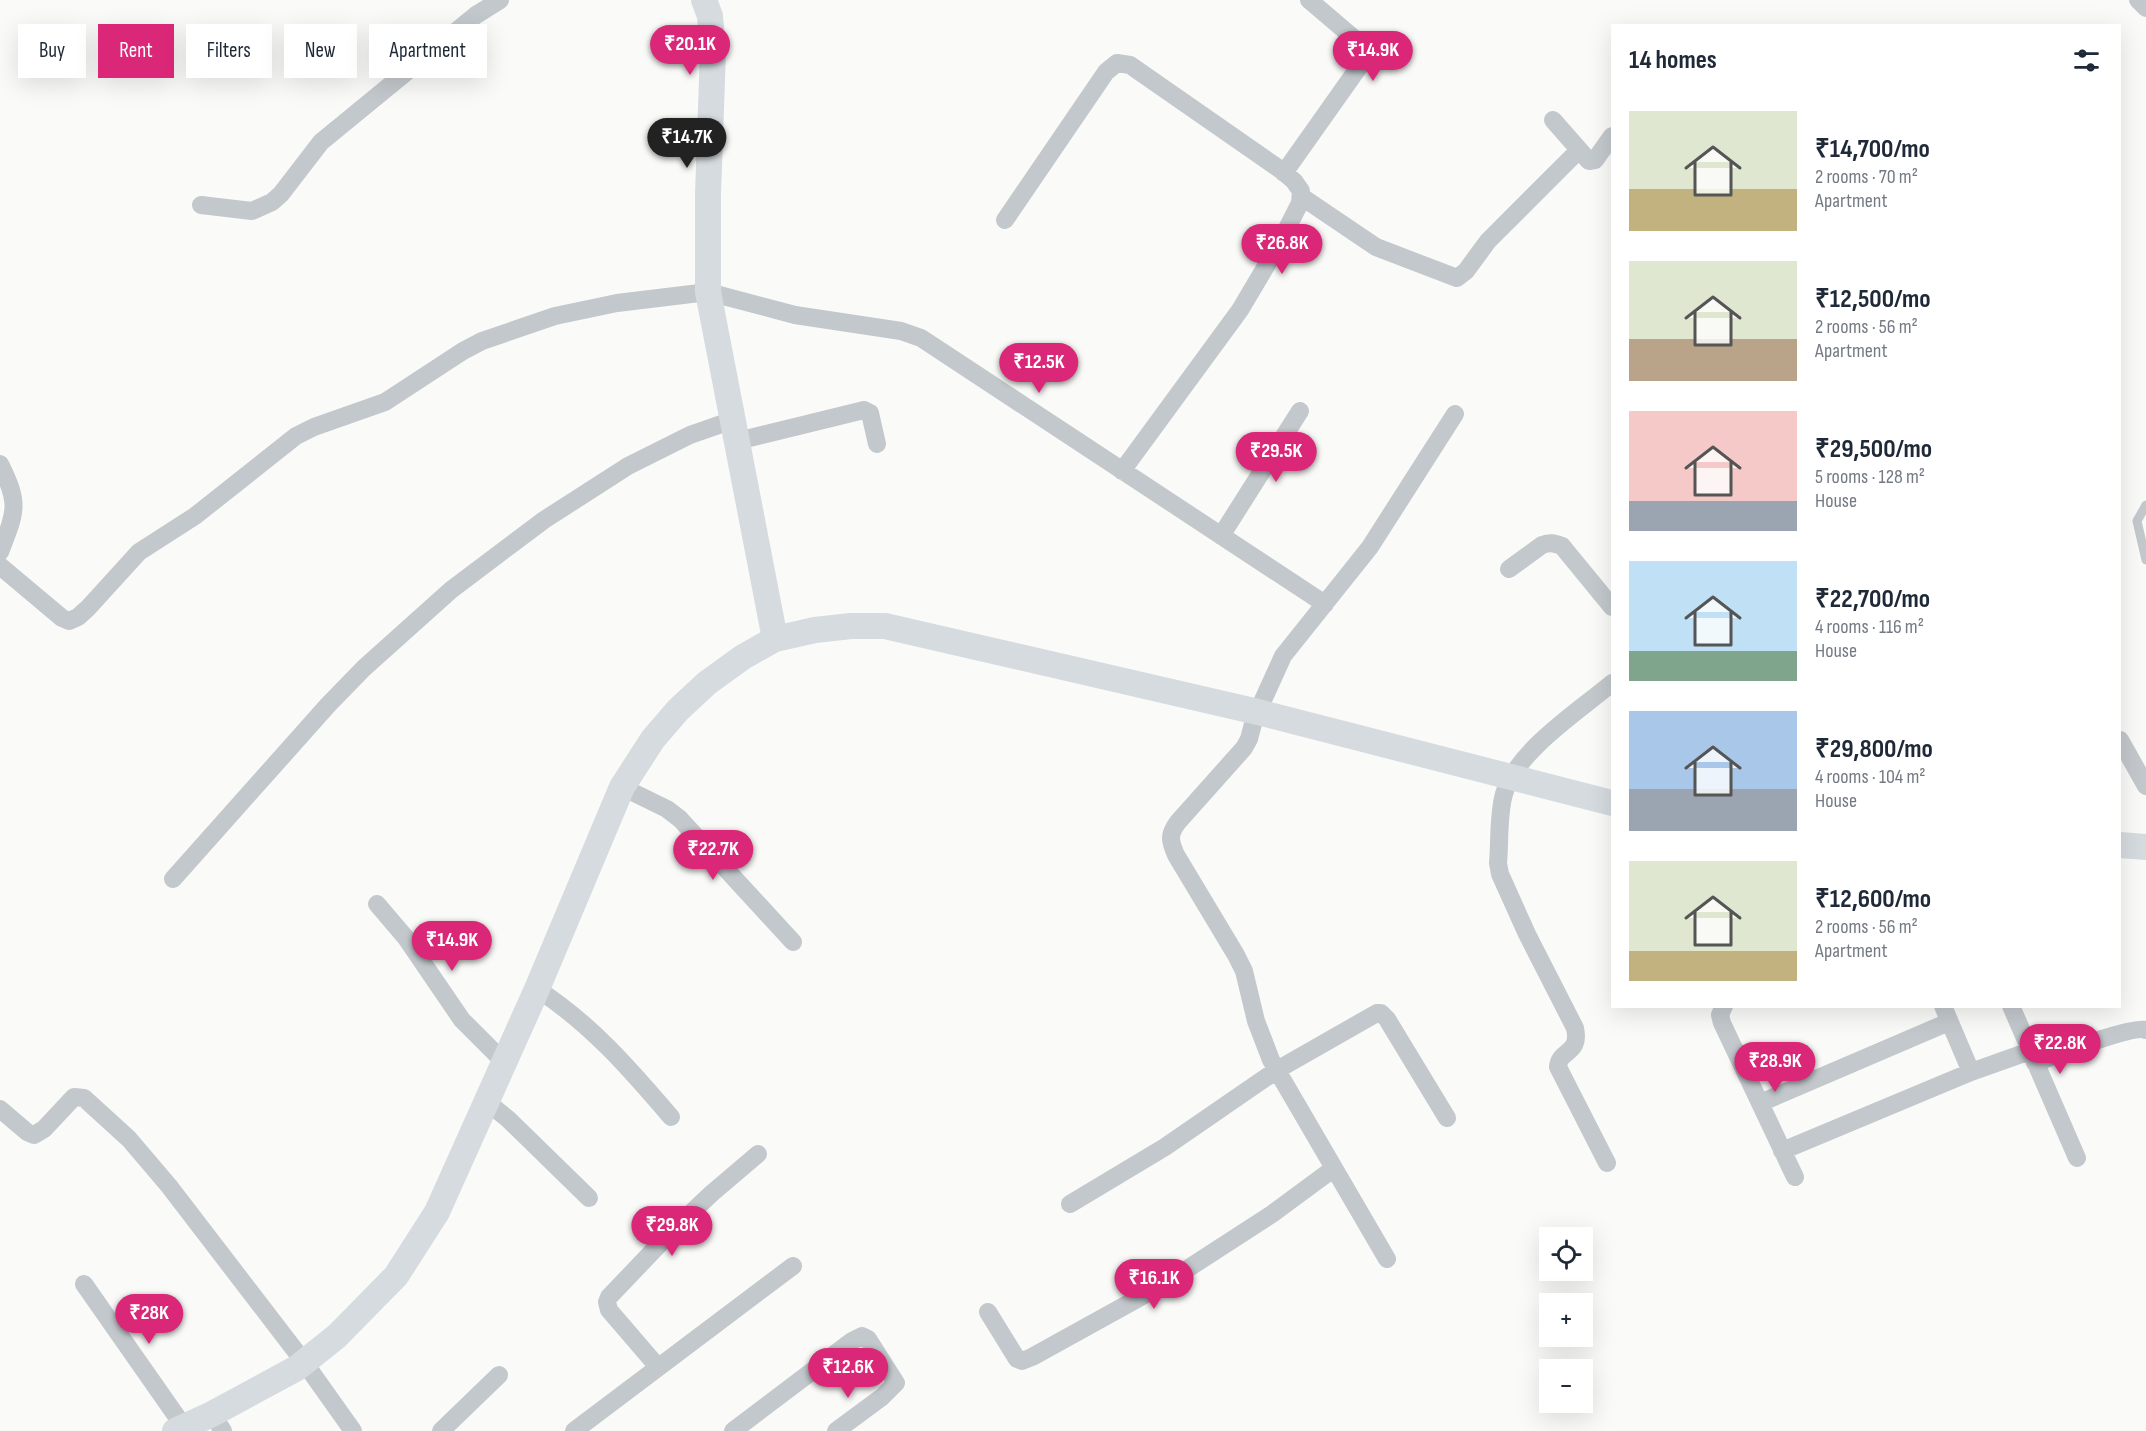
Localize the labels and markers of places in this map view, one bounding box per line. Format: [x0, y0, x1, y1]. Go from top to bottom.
pin: ₹20.1K [641, 25, 739, 76]
pin: ₹14.9K [1324, 31, 1422, 82]
pin: ₹14.7K [638, 118, 736, 169]
pin: ₹26.8K [1233, 224, 1331, 275]
pin: ₹12.5K [990, 343, 1088, 394]
pin: ₹29.5K [1227, 432, 1325, 483]
pin: ₹22.7K [664, 830, 762, 881]
pin: ₹14.9K [403, 921, 501, 972]
pin: ₹22.8K [2011, 1024, 2109, 1075]
pin: ₹28.9K [1726, 1042, 1824, 1093]
pin: ₹29.8K [623, 1206, 721, 1257]
pin: ₹16.1K [1105, 1259, 1203, 1310]
pin: ₹28K [113, 1294, 185, 1345]
pin: ₹12.6K [799, 1348, 897, 1399]

